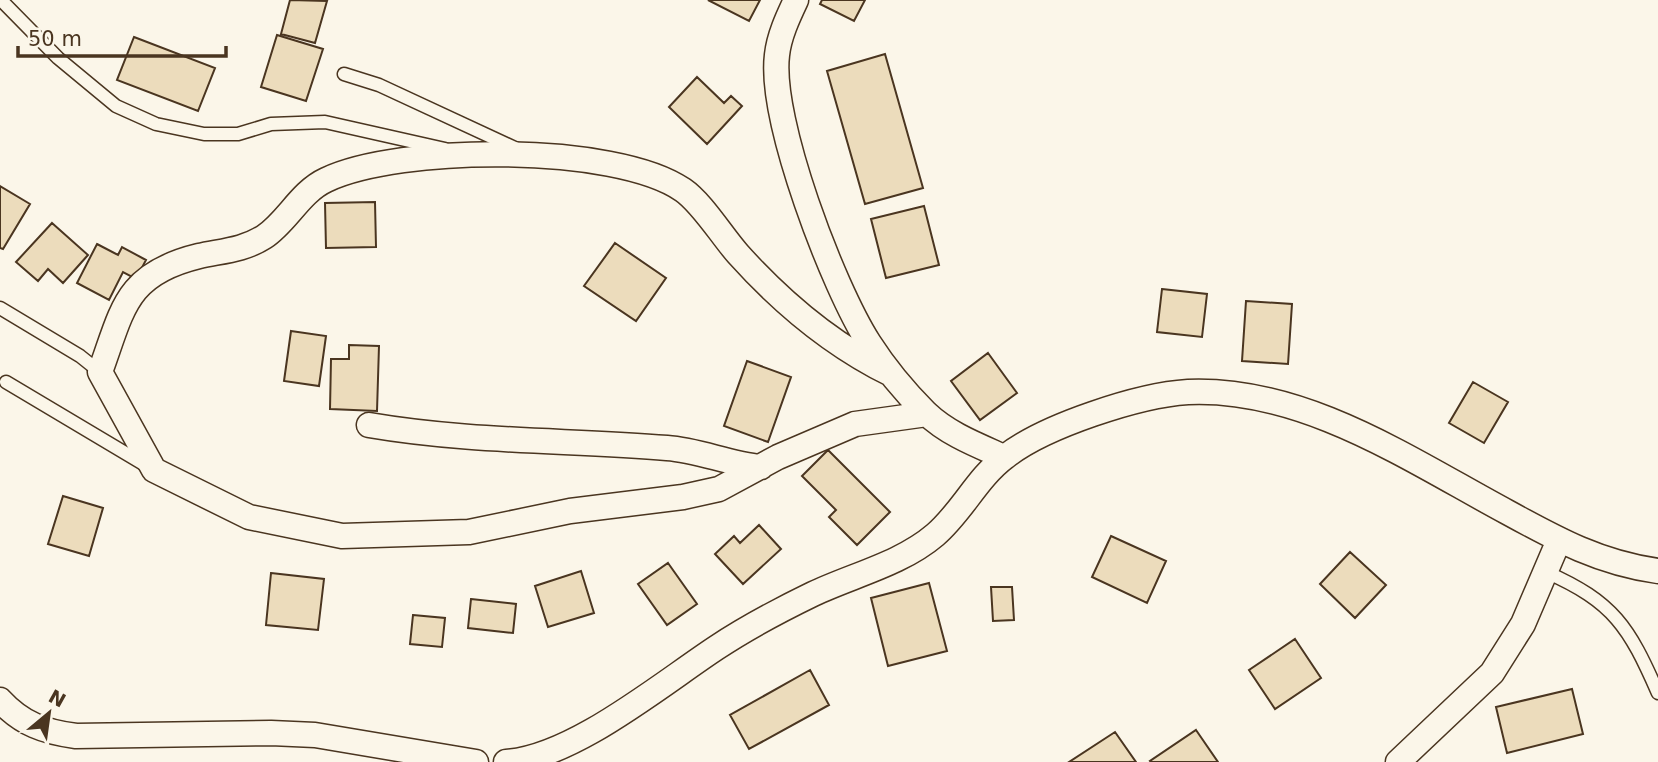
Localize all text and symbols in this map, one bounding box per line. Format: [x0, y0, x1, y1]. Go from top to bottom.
scale bar [18, 14, 226, 58]
text: 50 m [28, 27, 82, 51]
north arrow [14, 678, 84, 748]
text: N [45, 685, 70, 712]

